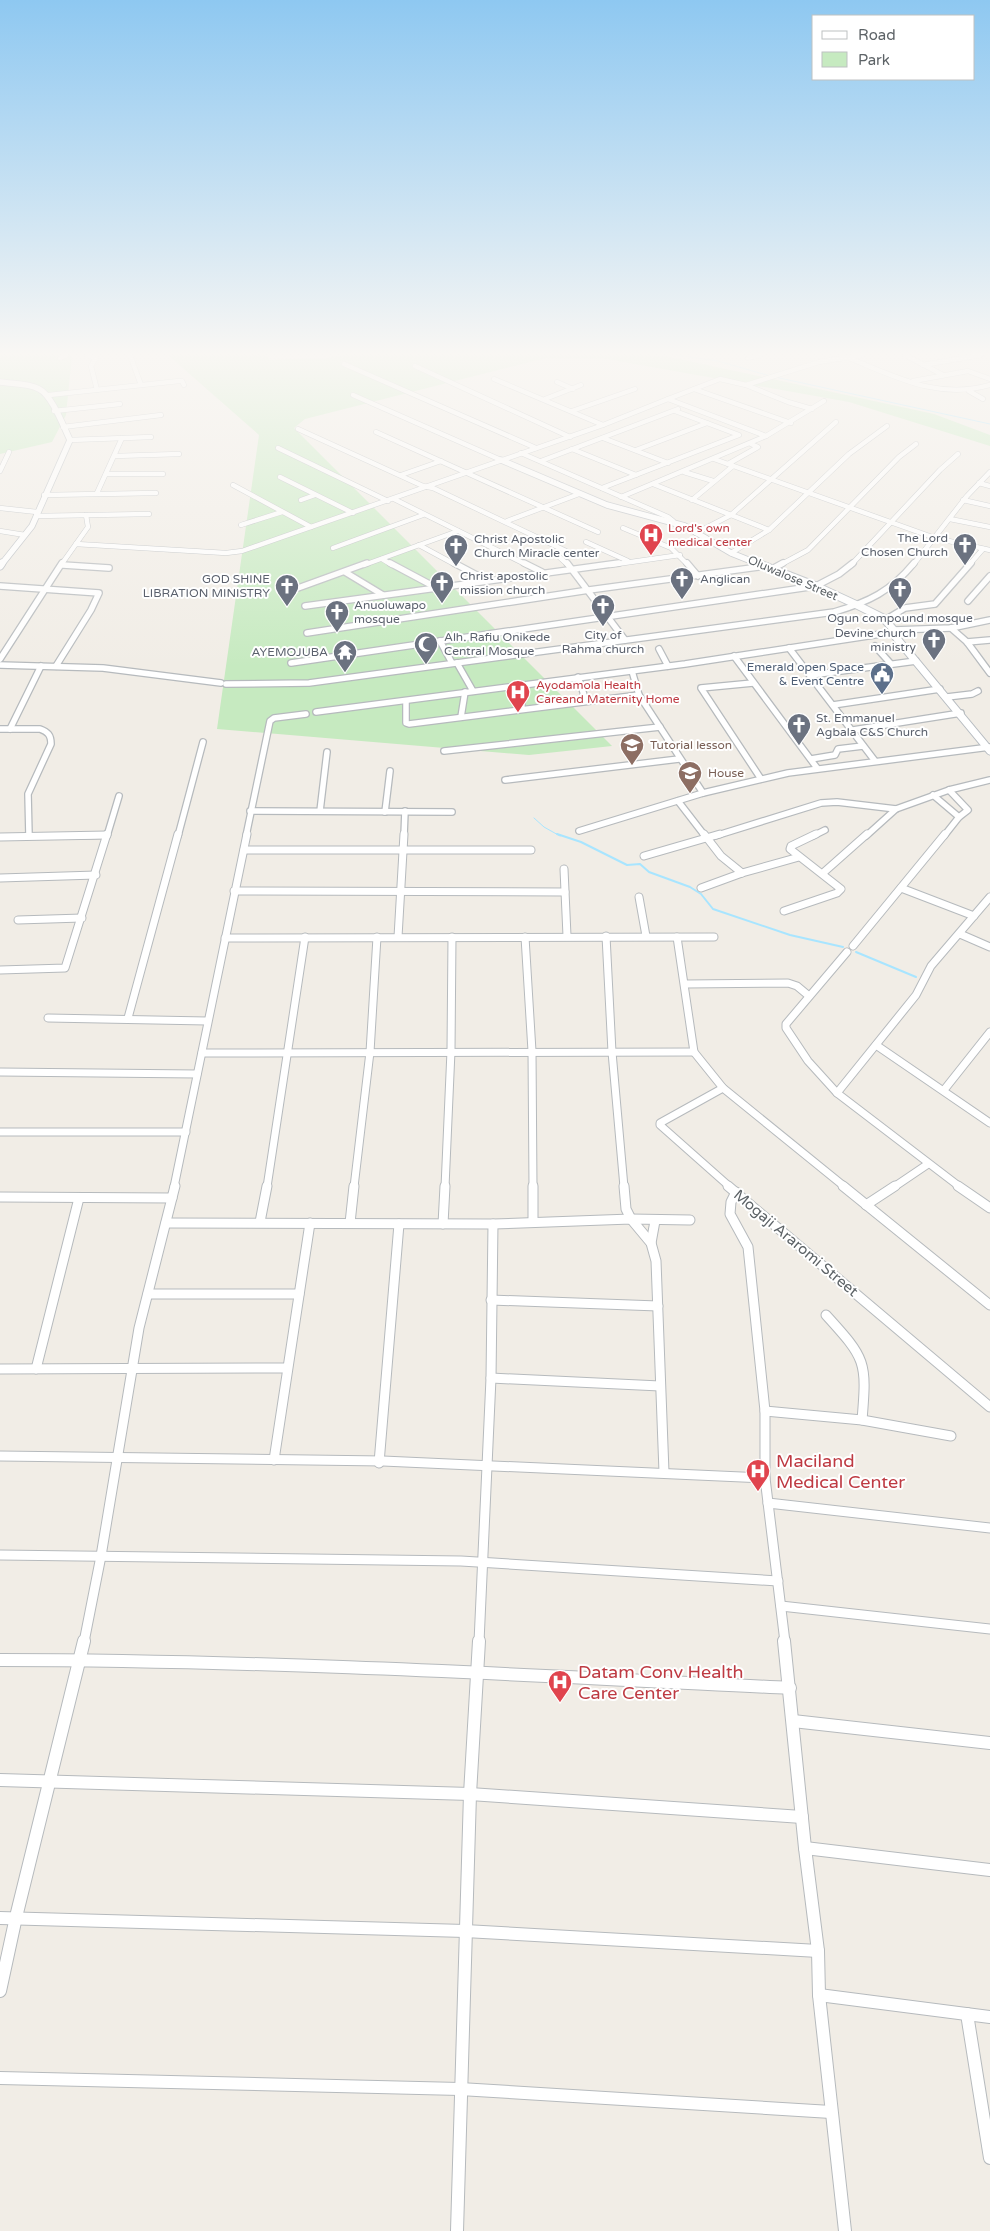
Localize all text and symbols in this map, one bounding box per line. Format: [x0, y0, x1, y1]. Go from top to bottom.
legend [812, 15, 975, 80]
text: Road [858, 26, 896, 44]
text: Park [858, 51, 890, 69]
place label: Lord's own medical center [668, 521, 752, 549]
hospital icon: Lord's own medical center [638, 522, 664, 556]
place label: The Lord Chosen Church [861, 531, 948, 559]
place label: Christ Apostolic Church Miracle center [474, 532, 600, 560]
church icon: The Lord Chosen Church [952, 532, 978, 566]
church icon: Christ Apostolic Church Miracle center [443, 533, 469, 567]
street label: Oluwalose Street [746, 553, 840, 603]
church icon: Anglican [669, 566, 695, 600]
place label: Christ apostolic mission church [460, 569, 548, 597]
church icon: Christ apostolic mission church [429, 570, 455, 604]
place label: GOD SHINE LIBRATION MINISTRY [143, 572, 270, 600]
place label: Anglican [700, 572, 750, 586]
church icon: GOD SHINE LIBRATION MINISTRY [274, 573, 300, 607]
church icon: Ogun compound mosque [887, 576, 913, 610]
church icon: City of Rahma church [590, 593, 616, 627]
place label: Anuoluwapo mosque [354, 598, 426, 626]
church icon: Anuoluwapo mosque [324, 599, 350, 633]
place label: Ogun compound mosque [827, 611, 973, 625]
place label: Devine church ministry [835, 626, 917, 654]
church icon: Devine church ministry [921, 627, 947, 661]
place label: City of Rahma church [562, 628, 644, 656]
place label: Alh. Rafiu Onikede Central Mosque [444, 630, 550, 658]
mosque icon: Alh. Rafiu Onikede Central Mosque [413, 631, 439, 665]
temple icon: AYEMOJUBA [332, 639, 358, 673]
place label: AYEMOJUBA [251, 645, 328, 659]
place label: Emerald open Space & Event Centre [747, 660, 864, 688]
public building icon: Emerald open Space & Event Centre [869, 661, 895, 695]
place label: Ayodamola Health Careand Maternity Home [536, 678, 680, 706]
hospital icon: Ayodamola Health Careand Maternity Home [505, 679, 531, 713]
place label: St. Emmanuel Agbala C&S Church [816, 711, 928, 739]
church icon: St. Emmanuel Agbala C&S Church [786, 712, 812, 746]
school or university icon: Tutorial lesson [619, 732, 645, 766]
place label: Tutorial lesson [650, 738, 732, 752]
school or university icon: House [677, 760, 703, 794]
place label: House [708, 766, 744, 780]
street label: Mogaji Araromi Street [730, 1186, 862, 1301]
place label: Maciland Medical Center [776, 1450, 905, 1493]
hospital icon: Maciland Medical Center [745, 1458, 771, 1492]
place label: Datam Conv Health Care Center [578, 1661, 744, 1704]
hospital icon: Datam Conv Health Care Center [547, 1669, 573, 1703]

